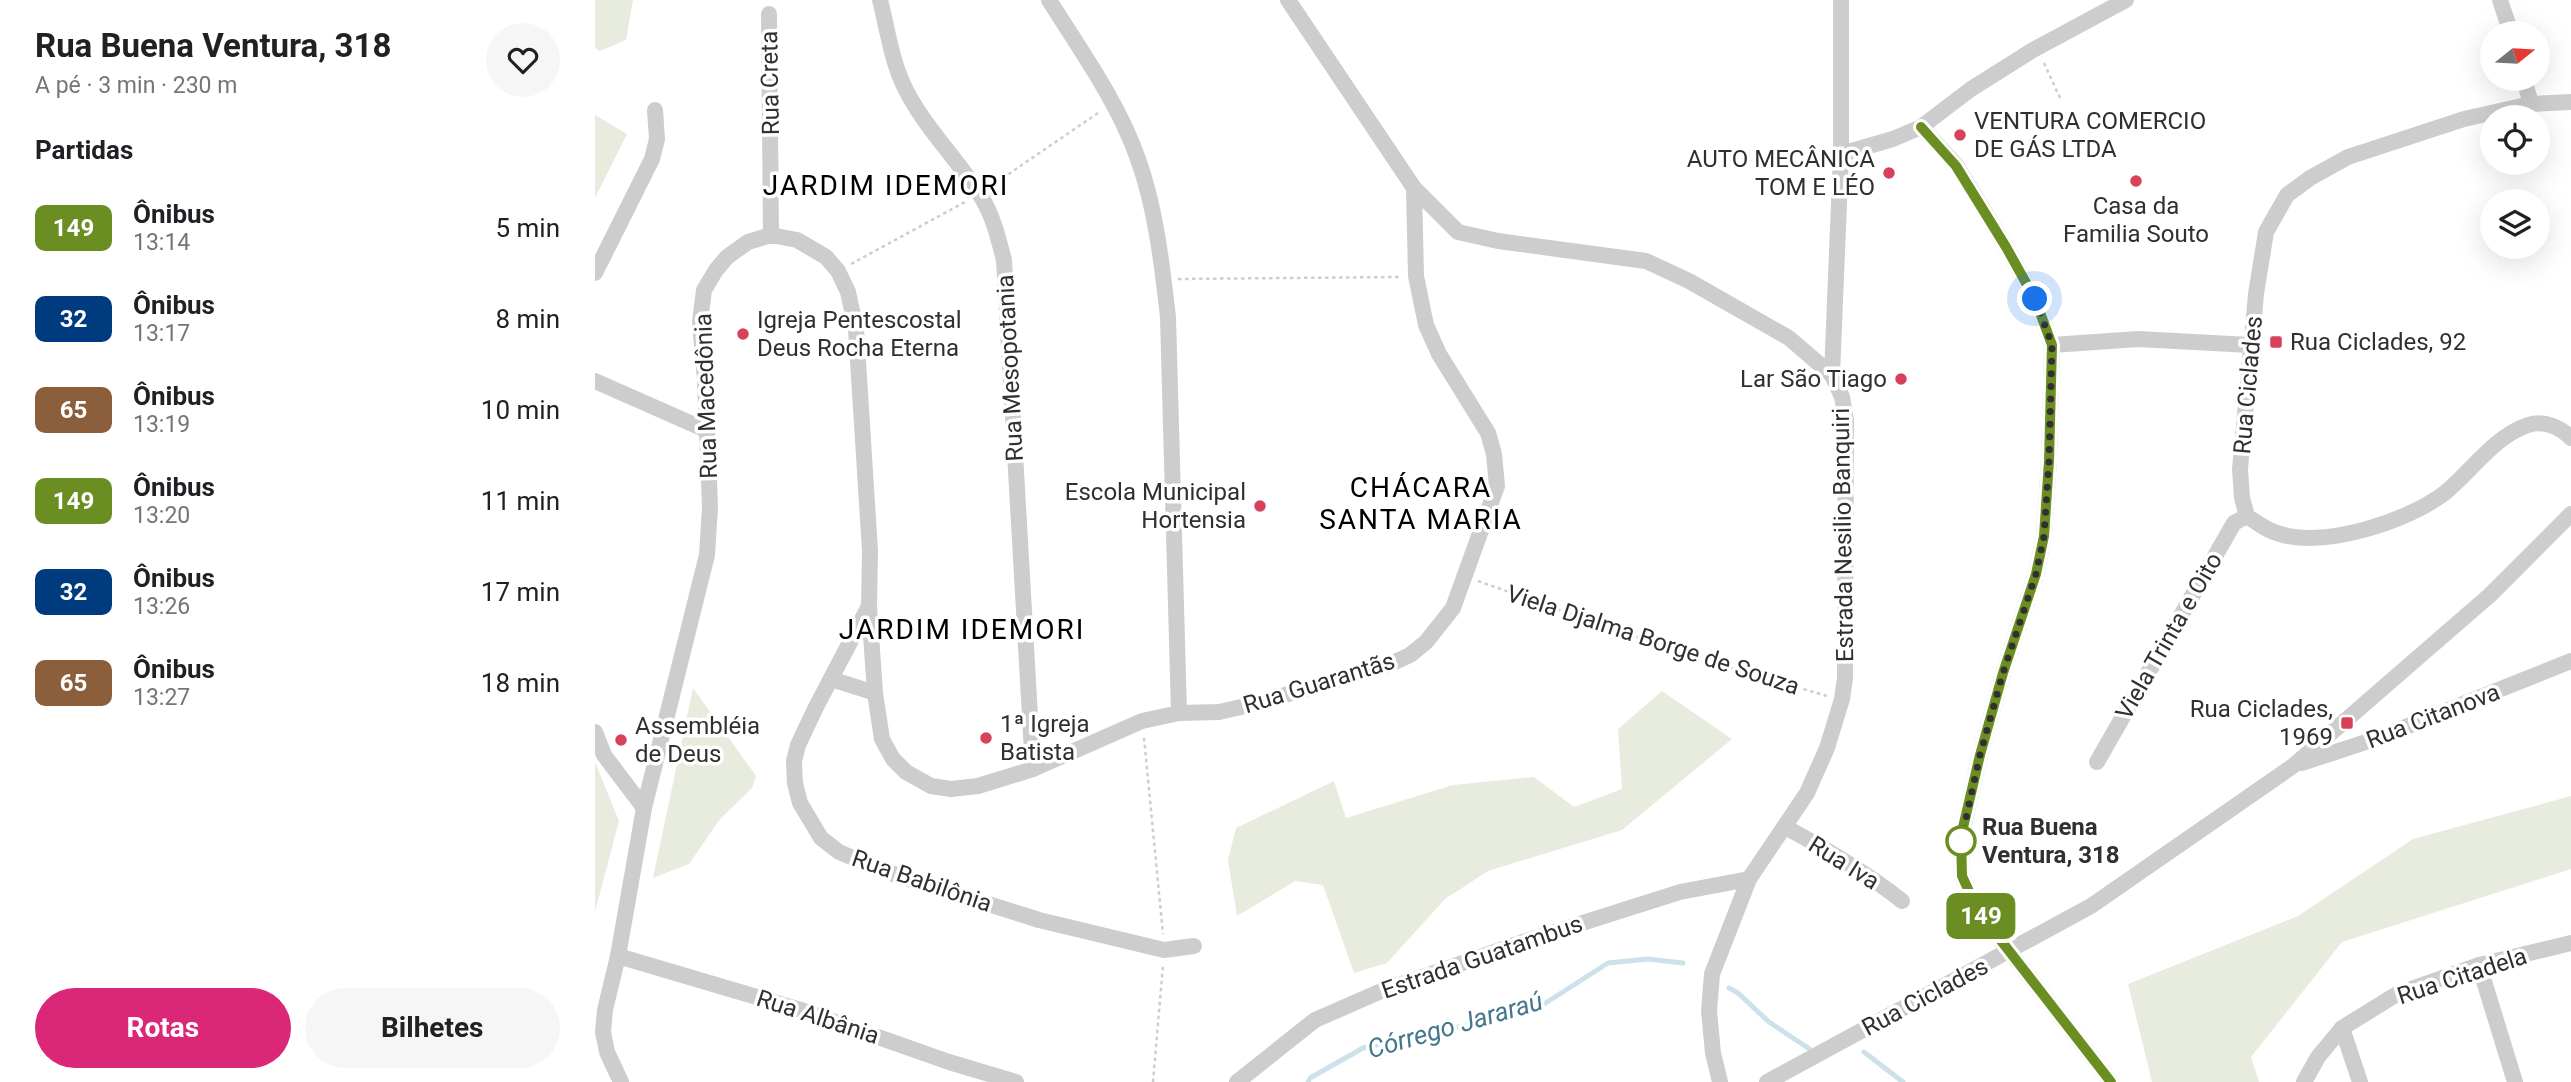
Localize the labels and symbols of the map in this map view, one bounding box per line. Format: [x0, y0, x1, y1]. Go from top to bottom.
north arrow [2480, 21, 2550, 91]
street label: Rua Creta [755, 31, 785, 135]
place label: VENTURA COMERCIO DE GÁS LTDA [1974, 107, 2206, 163]
marker: VENTURA COMERCIO DE GÁS LTDA [1952, 127, 1968, 143]
place label: AUTO MECÂNICA TOM E LÉO [1687, 145, 1875, 201]
marker: AUTO MECÂNICA TOM E LÉO [1881, 165, 1897, 181]
district label: JARDIM IDEMORI [763, 169, 1009, 202]
marker: Casa da Familia Souto [2128, 173, 2144, 189]
place label: Casa da Familia Souto [2063, 192, 2209, 248]
street label: Rua Mesopotania [991, 274, 1029, 462]
your location [2017, 281, 2052, 316]
place label: Igreja Pentescostal Deus Rocha Eterna [757, 306, 962, 362]
street label: Rua Macedônia [689, 313, 723, 479]
street label: Rua Ciclades [2228, 315, 2268, 455]
marker: Igreja Pentescostal Deus Rocha Eterna [735, 326, 751, 342]
place label: Rua Ciclades, 92 [2290, 328, 2466, 356]
marker: Rua Ciclades, 92 [2268, 334, 2284, 350]
place label: Lar São Tiago [1740, 365, 1887, 393]
marker: Lar São Tiago [1893, 371, 1909, 387]
street label: Estrada Nesilio Banquiri [1827, 408, 1859, 662]
district label: CHÁCARA SANTA MARIA [1319, 471, 1523, 536]
place label: Escola Municipal Hortensia [1065, 478, 1246, 534]
marker: Escola Municipal Hortensia [1252, 498, 1268, 514]
street label: Viela Trinta e Oito [2110, 548, 2228, 724]
street label: Viela Djalma Borge de Souza [1503, 579, 1803, 701]
district label: JARDIM IDEMORI [839, 613, 1085, 646]
street label: Rua Guarantãs [1240, 647, 1398, 719]
street label: Rua Citanova [2362, 678, 2504, 754]
place label: Rua Ciclades, 1969 [2190, 695, 2333, 751]
place label: 1ª Igreja Batista [1000, 710, 1090, 766]
place label: Assembléia de Deus [635, 712, 760, 768]
marker: Rua Ciclades, 1969 [2339, 715, 2355, 731]
marker: 1ª Igreja Batista [978, 730, 994, 746]
marker: Assembléia de Deus [613, 732, 629, 748]
place label: Rua Buena Ventura, 318 [1982, 813, 2120, 869]
marker: Rua Buena Ventura, 318 [1946, 826, 1976, 856]
street label: Rua Iva [1803, 830, 1885, 896]
street label: Rua Babilônia [848, 844, 996, 918]
line badge: 149 [1941, 893, 2021, 939]
street label: Estrada Guatambus [1378, 909, 1586, 1005]
street label: Rua Citadela [2394, 942, 2530, 1010]
street label: Rua Ciclades [1857, 952, 1993, 1042]
street label: Rua Albânia [753, 984, 883, 1050]
water label: Córrego Jararaú [1364, 986, 1546, 1064]

